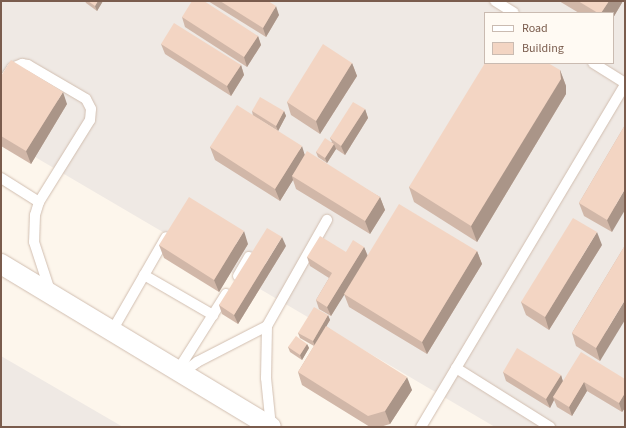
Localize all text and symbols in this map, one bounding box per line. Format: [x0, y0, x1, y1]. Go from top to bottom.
legend [484, 12, 614, 64]
text: Road [522, 20, 548, 37]
text: Building [522, 40, 564, 57]

